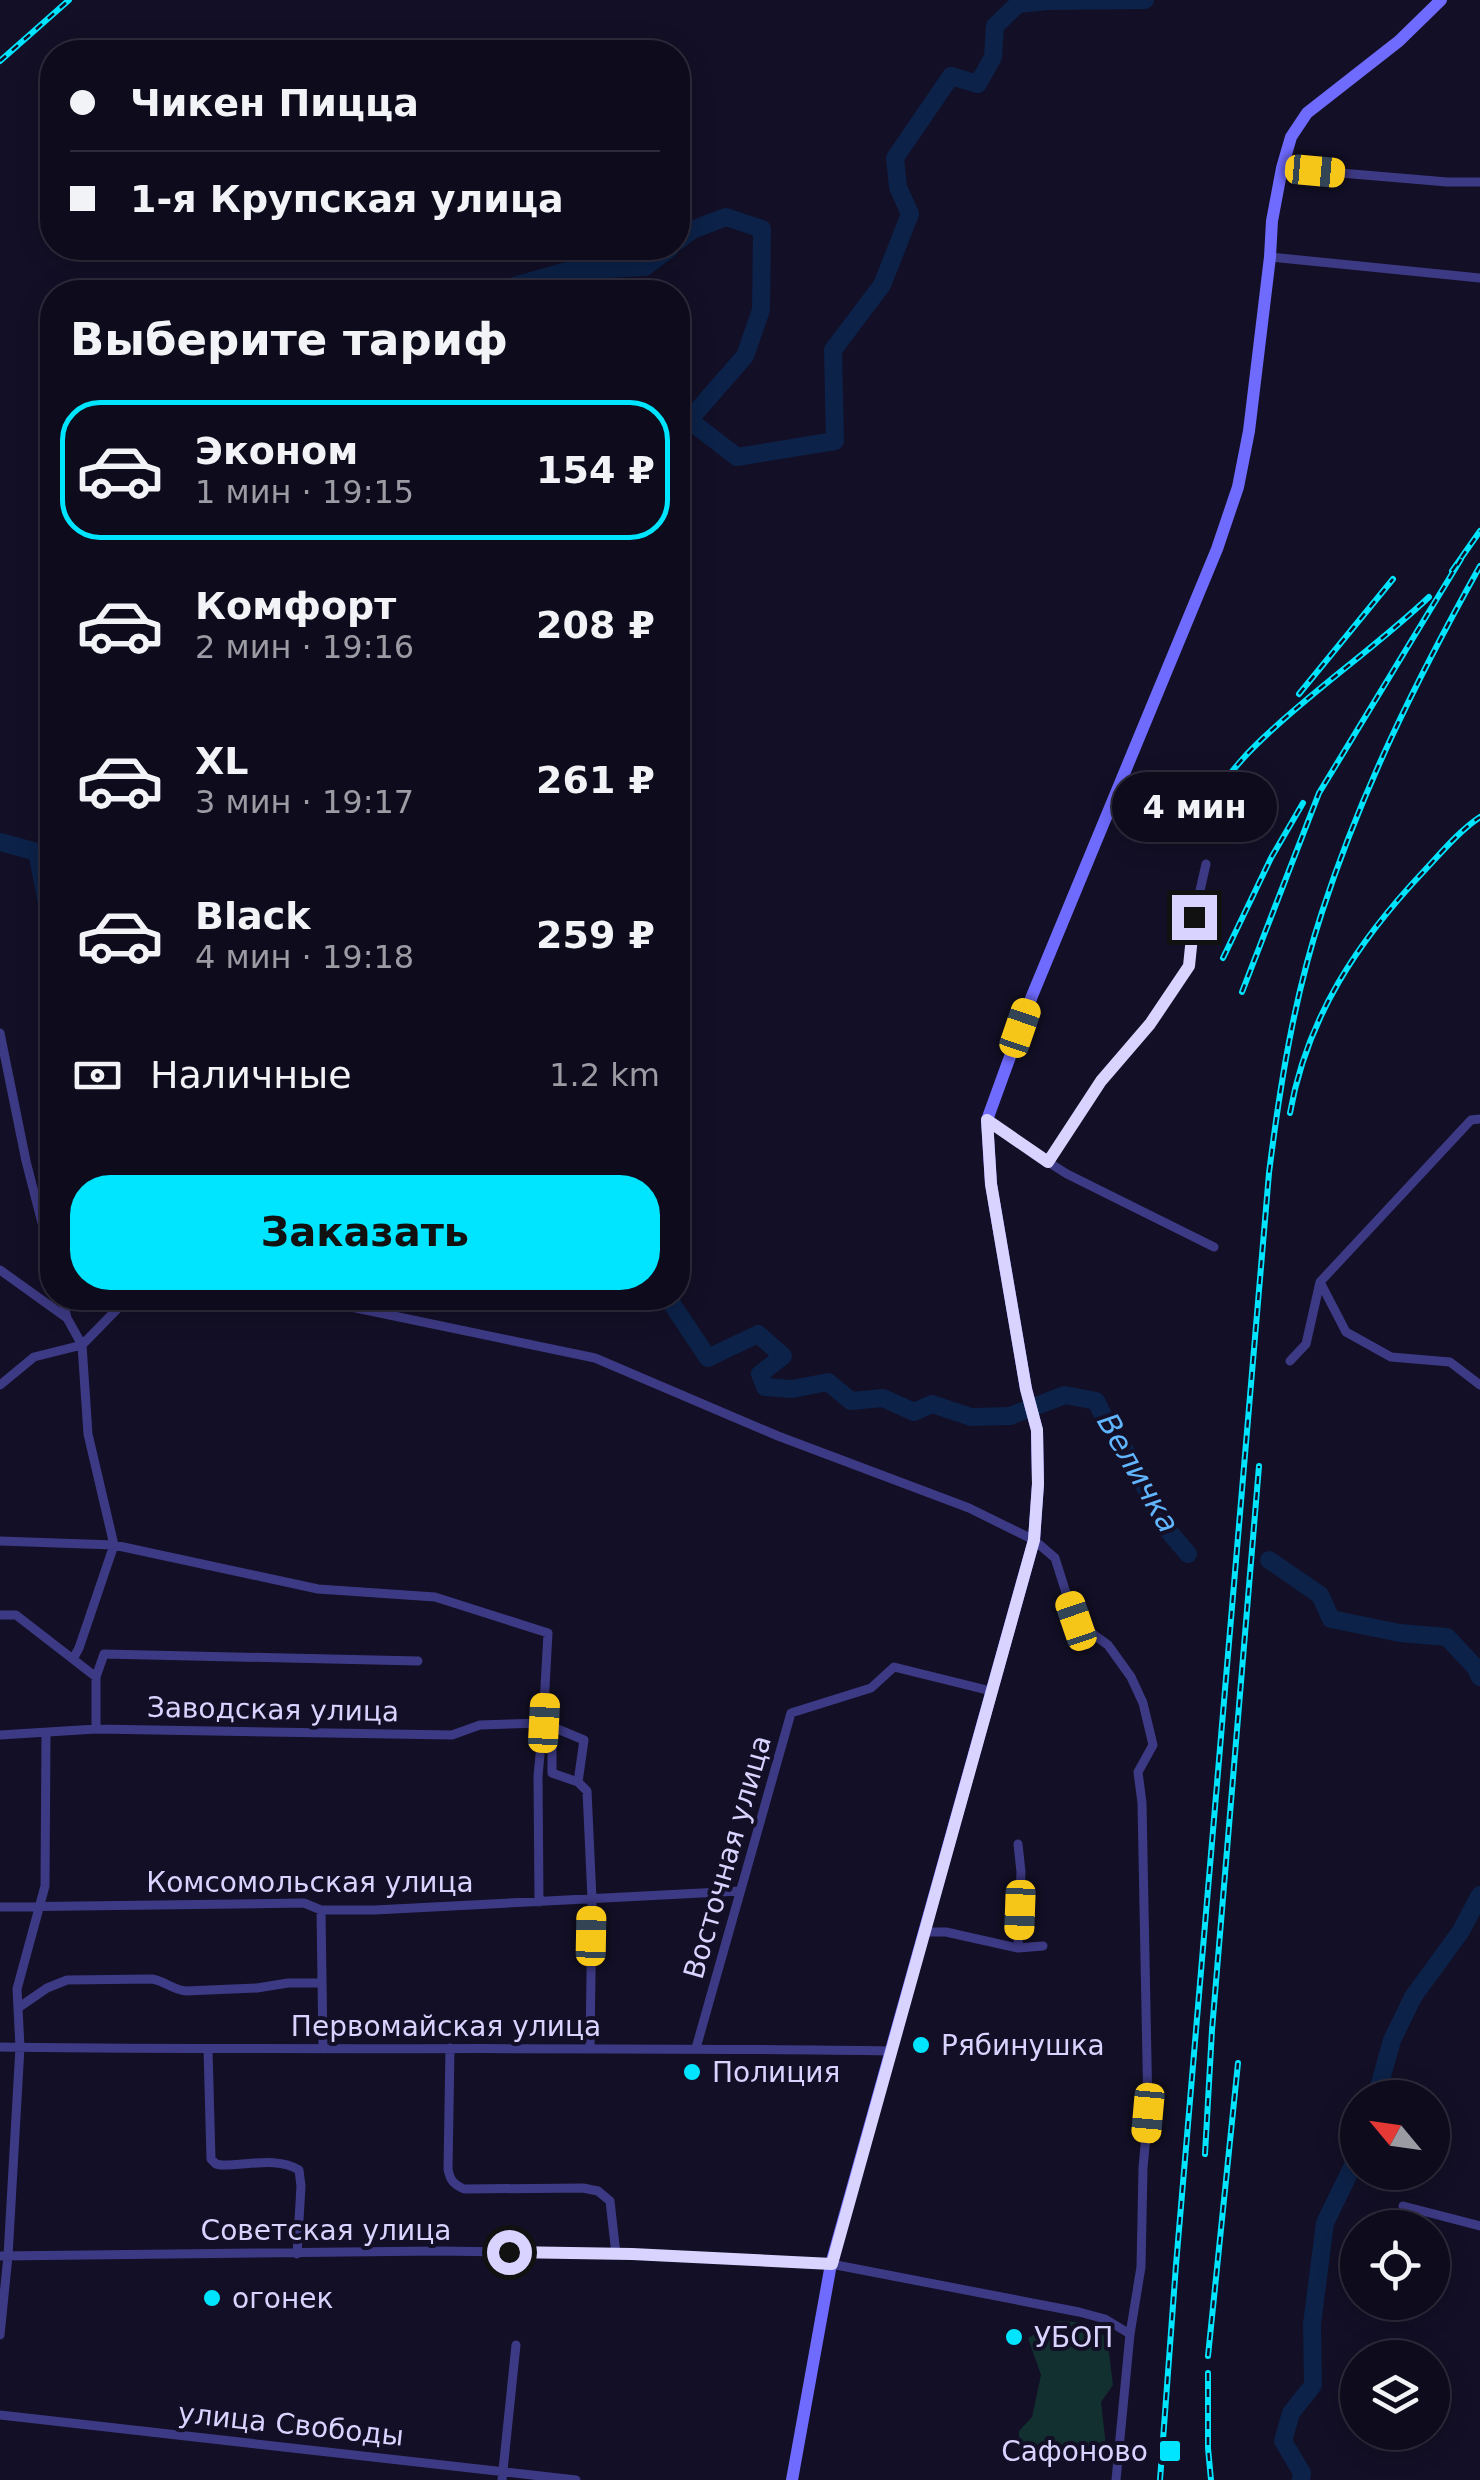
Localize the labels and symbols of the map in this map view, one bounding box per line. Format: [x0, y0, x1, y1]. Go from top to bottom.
car [1284, 153, 1346, 189]
callout: 4 мин [1112, 772, 1276, 842]
route end [1172, 895, 1217, 940]
car [996, 995, 1044, 1061]
water label: Величка [1090, 1407, 1187, 1539]
car [1052, 1588, 1100, 1654]
street label: Заводская улица [147, 1691, 399, 1728]
car [527, 1692, 561, 1754]
street label: Восточная улица [677, 1732, 778, 1983]
street label: Комсомольская улица [146, 1866, 474, 1899]
car [1004, 1879, 1036, 1941]
car [575, 1906, 607, 1966]
street label: Первомайская улица [291, 2010, 601, 2043]
place label: Рябинушка [941, 2029, 1105, 2062]
marker: Рябинушка [910, 2034, 932, 2056]
place label: Полиция [712, 2056, 840, 2089]
marker: Полиция [681, 2061, 703, 2083]
north arrow [1340, 2080, 1450, 2190]
car [1130, 2082, 1166, 2144]
street label: Советская улица [201, 2214, 451, 2247]
route start [487, 2230, 532, 2275]
place label: огонек [232, 2282, 333, 2315]
marker: огонек [201, 2287, 223, 2309]
place label: УБОП [1034, 2321, 1113, 2354]
marker: УБОП [1003, 2326, 1025, 2348]
street label: улица Свободы [176, 2396, 405, 2453]
place label: Сафоново [1001, 2435, 1148, 2468]
marker: Сафоново [1157, 2438, 1183, 2464]

